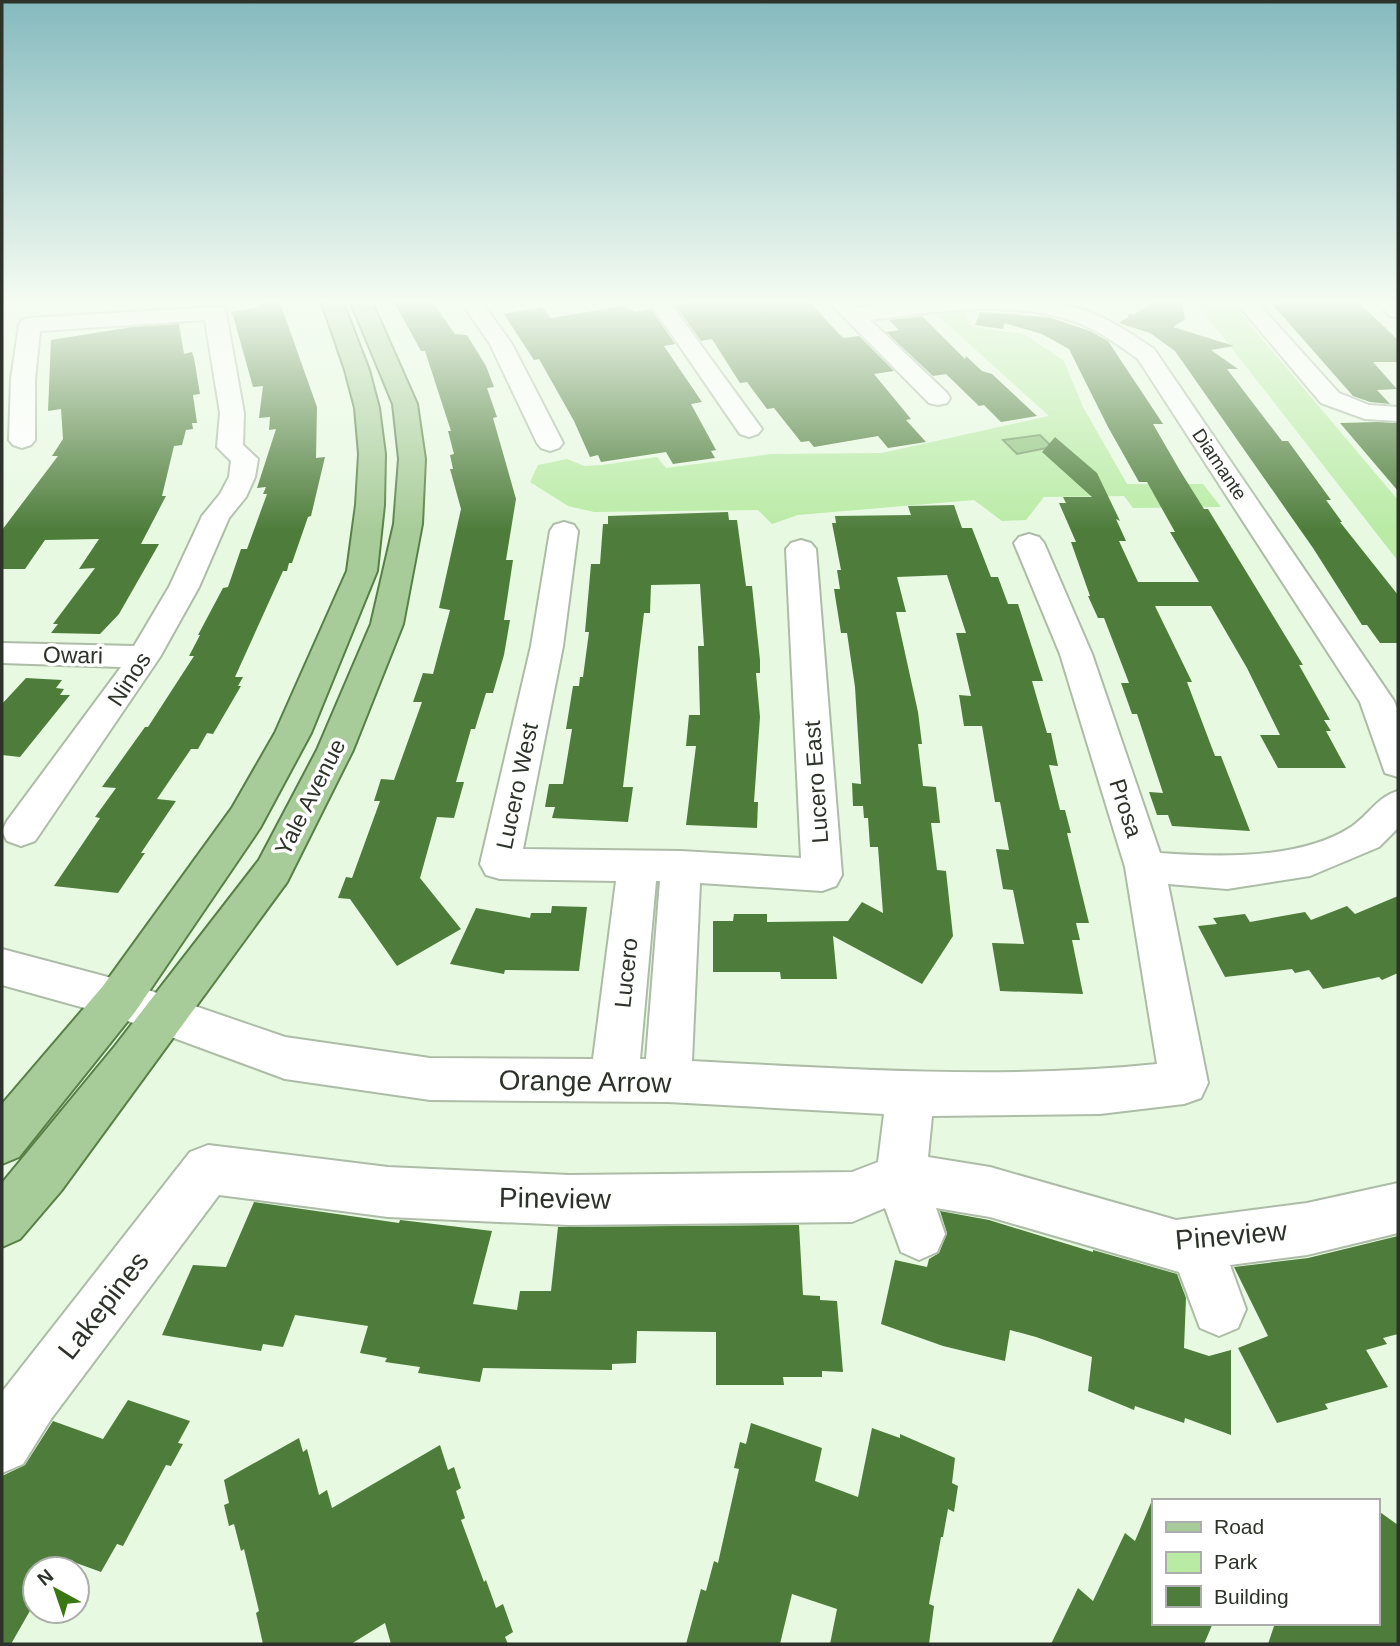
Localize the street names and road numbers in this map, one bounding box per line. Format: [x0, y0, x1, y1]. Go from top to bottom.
street label: Diamante [1188, 425, 1251, 504]
street label: Owari [43, 641, 103, 669]
street label: Ninos [102, 647, 156, 711]
street label: Lucero East [799, 719, 833, 844]
street label: Lucero West [491, 720, 543, 852]
street label: Yale Avenue [270, 734, 350, 860]
street label: Prosa [1104, 775, 1148, 841]
street label: Lucero [609, 937, 643, 1009]
street label: Orange Arrow [498, 1064, 672, 1099]
street label: Pineview [499, 1182, 612, 1215]
street label: Pineview [1174, 1215, 1289, 1256]
street label: Lakepines [52, 1245, 155, 1365]

